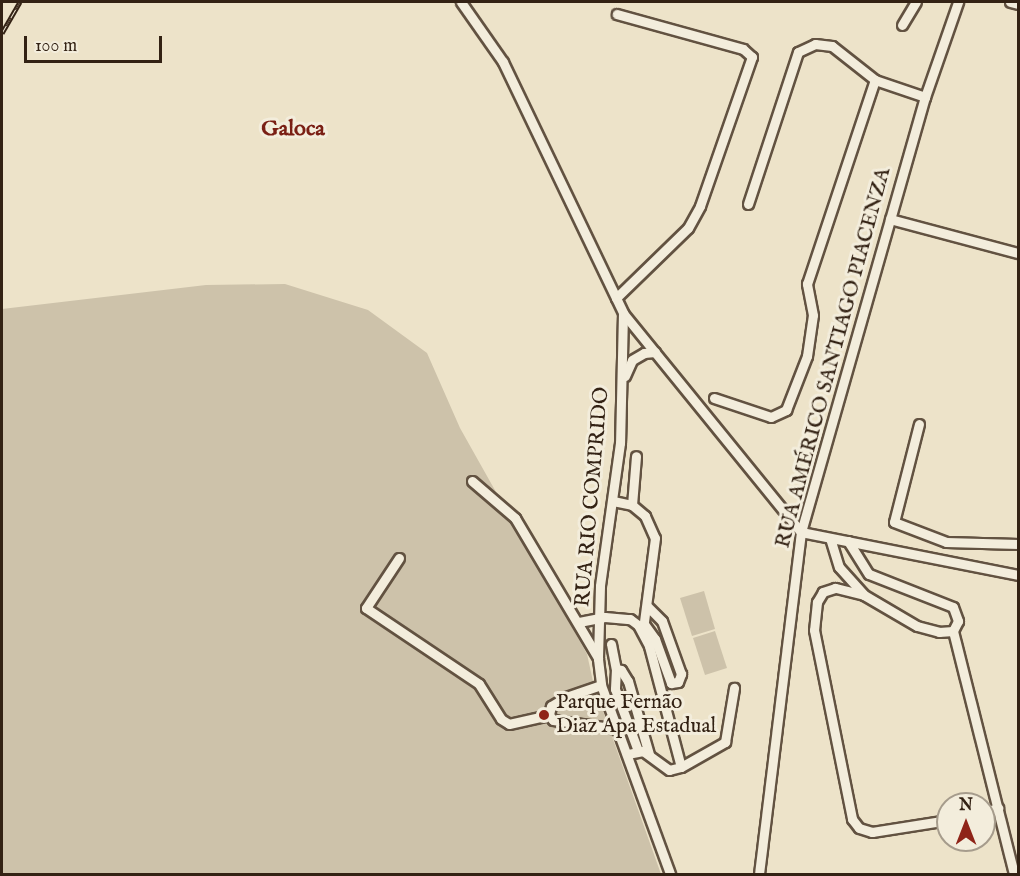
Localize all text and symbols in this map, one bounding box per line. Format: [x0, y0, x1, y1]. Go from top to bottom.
scale bar [27, 24, 165, 62]
text: 100 m [35, 35, 77, 58]
district label: Galoca [261, 117, 325, 143]
street label: RUA AMÉRICO SANTIAGO PIACENZA [771, 165, 897, 551]
street label: RUA RIO COMPRIDO [571, 386, 615, 608]
place label: Parque Fernão Diaz Apa Estadual [556, 690, 716, 740]
marker: Parque Fernão Diaz Apa Estadual [537, 708, 551, 722]
north arrow [936, 792, 996, 852]
text: N [959, 796, 973, 816]

